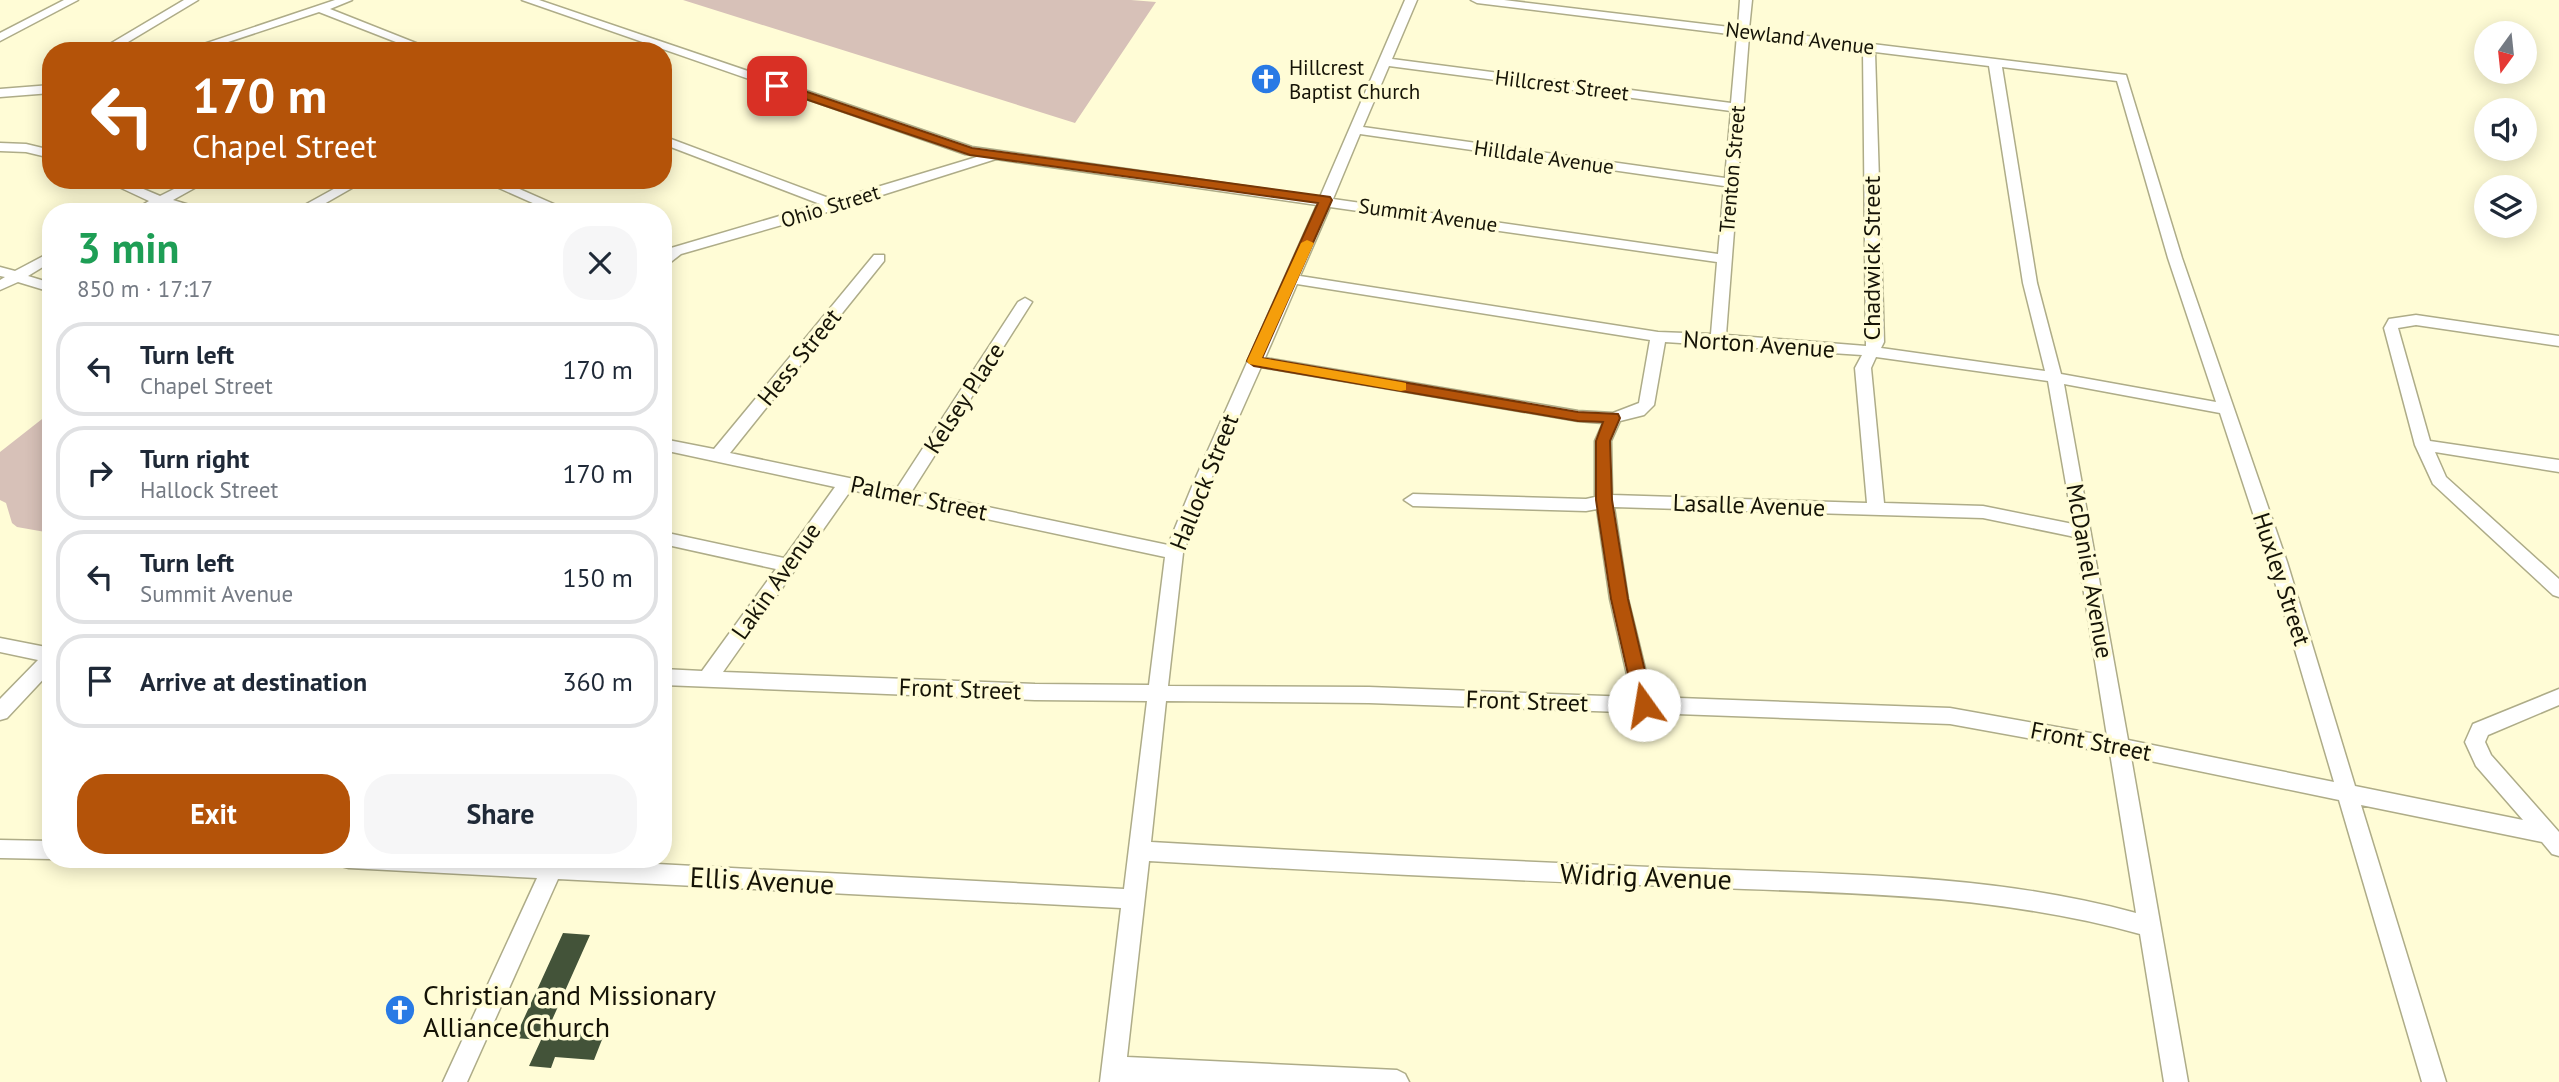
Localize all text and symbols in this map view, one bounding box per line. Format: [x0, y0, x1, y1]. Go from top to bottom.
street label: Newland Avenue [1724, 15, 1876, 61]
north arrow [2474, 21, 2538, 84]
map controls [2474, 21, 2537, 238]
place label: Hillcrest Baptist Church [1289, 54, 1420, 105]
pin [747, 56, 807, 116]
church icon: Hillcrest Baptist Church [1249, 62, 1283, 96]
text: 170 m [192, 63, 327, 127]
street label: Hillcrest Street [1494, 63, 1630, 107]
icon: arrive [758, 67, 796, 105]
icon: left [77, 70, 168, 161]
button: sound [2474, 98, 2537, 161]
street label: Trenton Street [1713, 104, 1751, 234]
text: Chapel Street [192, 125, 377, 167]
street label: Hilldale Avenue [1472, 134, 1616, 180]
street label: Chadwick Street [1856, 175, 1887, 341]
button: layers [2474, 175, 2537, 238]
street label: Ohio Street [777, 178, 883, 234]
street label: Summit Avenue [1357, 192, 1499, 238]
text: 3 min [77, 220, 179, 275]
button: close [563, 226, 637, 300]
text: 850 m · 17:17 [77, 274, 213, 303]
street label: Hess Street [750, 302, 848, 412]
street label: Norton Avenue [1682, 323, 1836, 365]
street label: Kelsey Place [917, 337, 1011, 459]
text: Turn left [140, 338, 234, 371]
icon: left [81, 350, 119, 388]
text: 170 m [562, 353, 633, 386]
text: Chapel Street [140, 371, 273, 400]
street label: Hallock Street [1163, 409, 1245, 555]
text: Turn right [140, 442, 249, 475]
icon: right [81, 454, 119, 492]
text: 170 m [562, 457, 633, 490]
street label: Palmer Street [848, 468, 990, 528]
text: Hallock Street [140, 475, 278, 504]
street label: McDaniel Avenue [2059, 481, 2121, 661]
street label: Lasalle Avenue [1672, 487, 1826, 523]
street label: Huxley Street [2246, 509, 2318, 649]
street label: Lakin Avenue [724, 517, 828, 645]
text: Turn left [140, 546, 234, 579]
icon: left [81, 558, 119, 596]
text: 150 m [562, 561, 633, 594]
text: Summit Avenue [140, 579, 293, 608]
icon: arrive [81, 662, 119, 700]
text: Arrive at destination [140, 665, 367, 698]
text: 360 m [562, 665, 633, 698]
position arrow [1607, 668, 1681, 742]
street label: Front Street [898, 671, 1022, 707]
street label: Front Street [1465, 683, 1589, 719]
street label: Front Street [2028, 714, 2154, 768]
button: Exit [77, 774, 350, 854]
button: Share [364, 774, 637, 854]
street label: Widrig Avenue [1559, 855, 1733, 897]
street label: Ellis Avenue [689, 858, 835, 902]
place label: Christian and Missionary Alliance Church [423, 976, 716, 1045]
church icon: Christian and Missionary Alliance Church [383, 993, 417, 1027]

